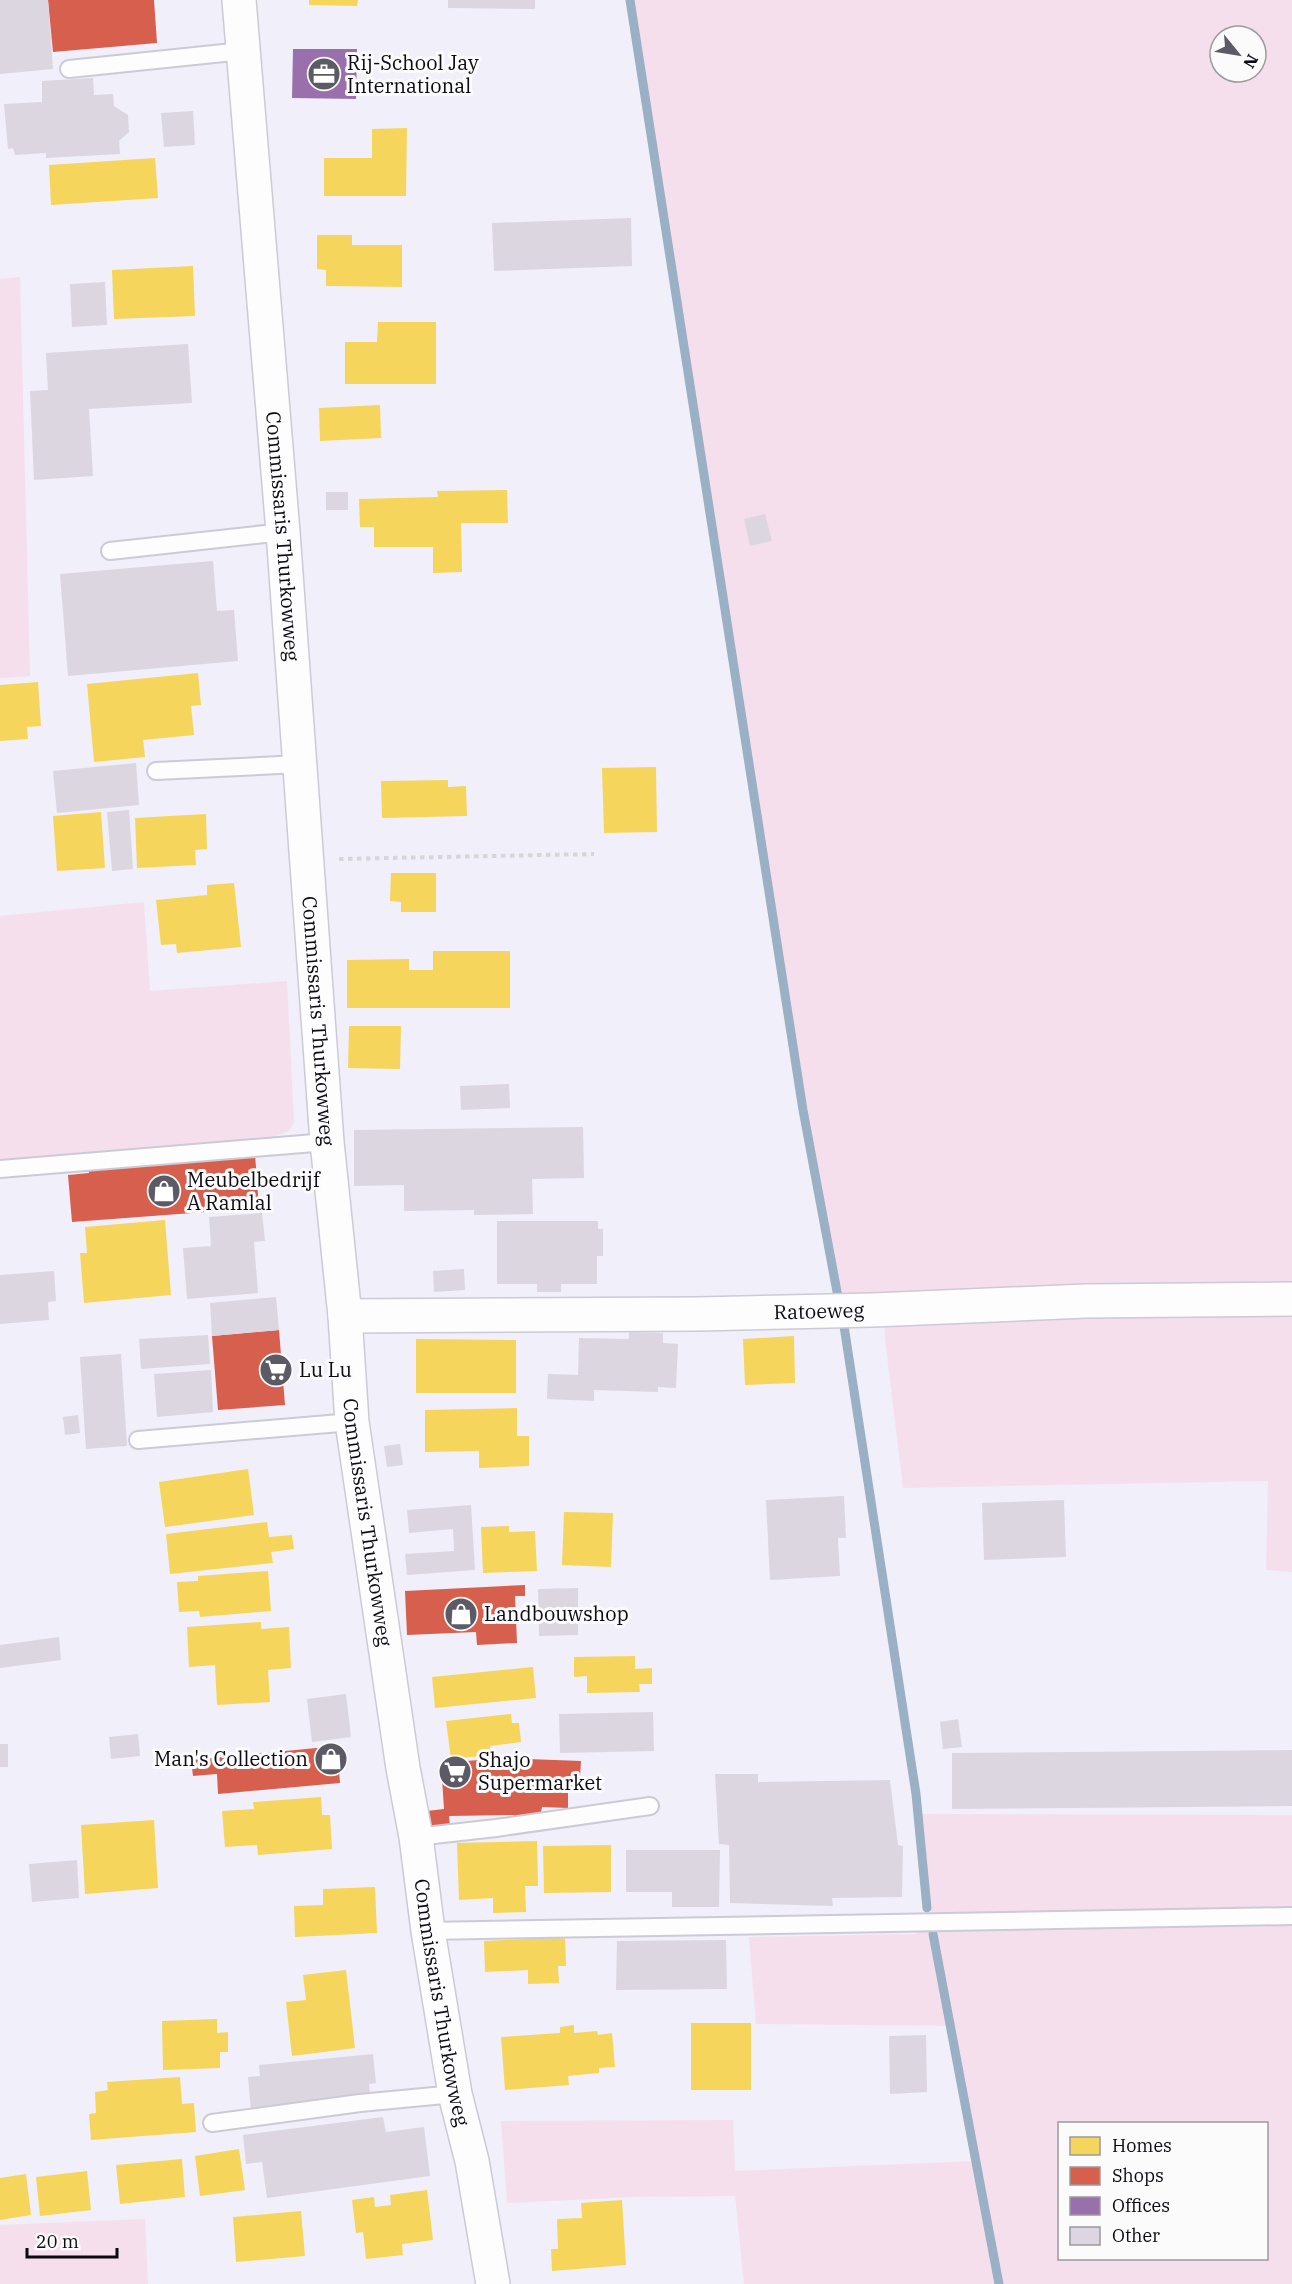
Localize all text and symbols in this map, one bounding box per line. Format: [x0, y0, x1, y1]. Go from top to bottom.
north arrow [1208, 24, 1268, 84]
place label: Rij-School Jay International [347, 49, 479, 99]
text: N [1239, 51, 1263, 72]
office icon: Rij-School Jay International [306, 56, 342, 92]
street label: Commissaris Thurkowweg [260, 410, 306, 662]
street label: Commissaris Thurkowweg [296, 895, 341, 1147]
place label: Meubelbedrijf A Ramlal [187, 1166, 321, 1216]
shop icon: Meubelbedrijf A Ramlal [146, 1173, 182, 1209]
street label: Ratoeweg [773, 1296, 865, 1325]
supermarket icon: Lu Lu [258, 1352, 294, 1388]
place label: Lu Lu [299, 1356, 352, 1383]
street label: Commissaris Thurkowweg [337, 1397, 399, 1648]
shop icon: Landbouwshop [443, 1596, 479, 1632]
place label: Landbouwshop [484, 1600, 629, 1627]
shop icon: Man's Collection [313, 1741, 349, 1777]
place label: Man's Collection [154, 1745, 308, 1772]
place label: Shajo Supermarket [478, 1746, 602, 1796]
supermarket icon: Shajo Supermarket [437, 1754, 473, 1790]
street label: Commissaris Thurkowweg [408, 1877, 477, 2129]
legend [1058, 2122, 1268, 2260]
text: Homes [1112, 2134, 1172, 2157]
text: Shops [1112, 2164, 1164, 2187]
text: Offices [1112, 2194, 1170, 2217]
scale bar [27, 2221, 117, 2259]
text: Other [1112, 2224, 1160, 2247]
text: 20 m [36, 2230, 79, 2253]

